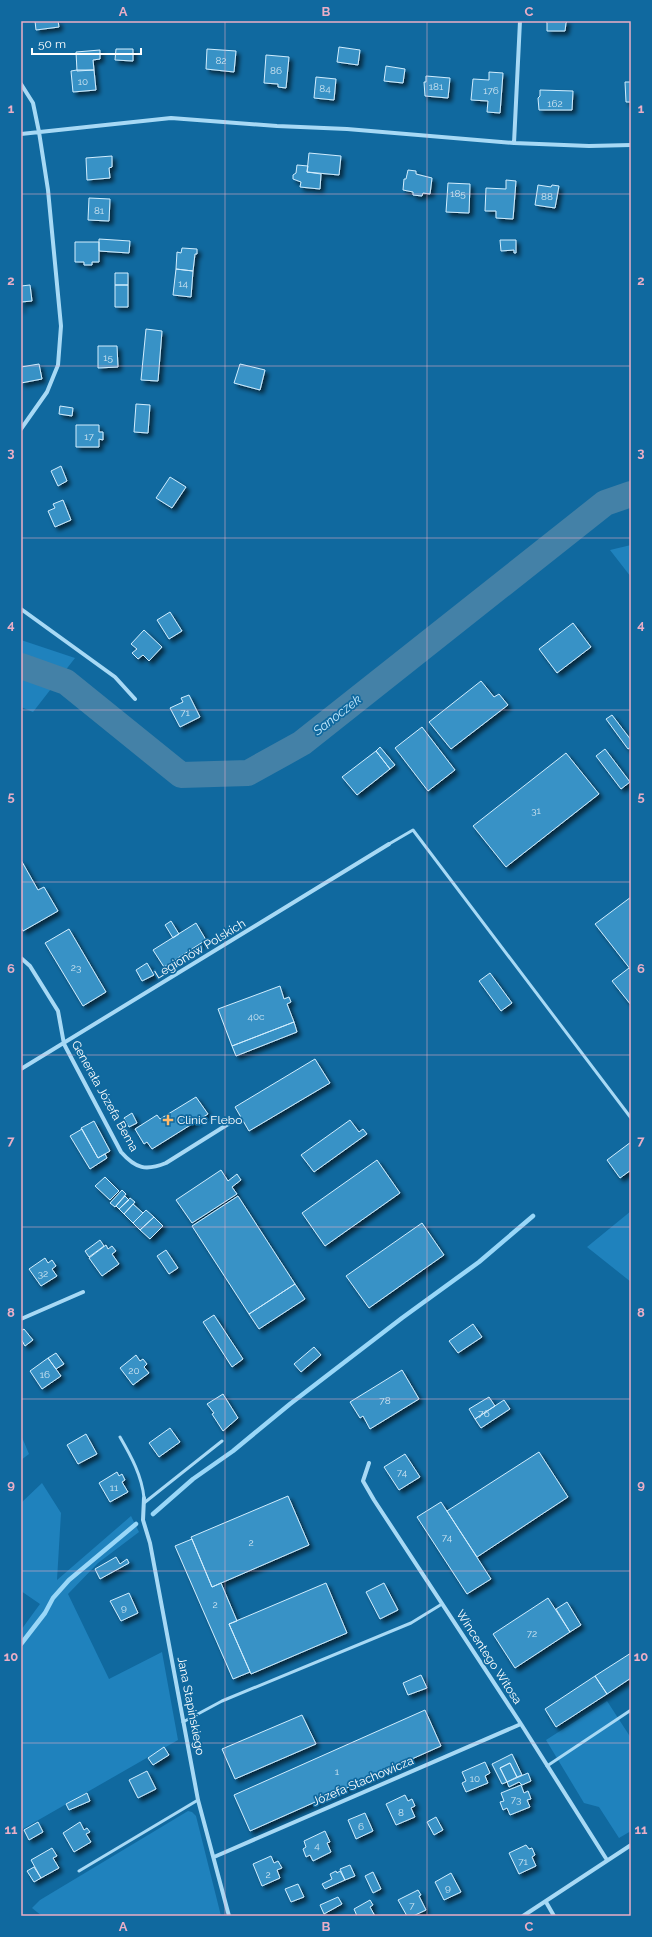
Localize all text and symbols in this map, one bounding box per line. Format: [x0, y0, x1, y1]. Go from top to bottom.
text: A [119, 4, 128, 19]
text: B [322, 4, 331, 19]
text: C [525, 4, 534, 19]
scale bar [32, 30, 141, 56]
text: 50 m [38, 37, 66, 51]
house number: 82 [215, 55, 227, 66]
house number: 86 [270, 65, 282, 76]
house number: 10 [78, 76, 88, 87]
house number: 181 [429, 81, 444, 92]
house number: 84 [319, 83, 331, 94]
house number: 176 [483, 85, 499, 96]
house number: 162 [547, 98, 563, 109]
text: 1 [8, 101, 15, 116]
text: 1 [638, 101, 645, 116]
house number: 185 [450, 188, 466, 199]
house number: 88 [541, 191, 553, 202]
house number: 81 [94, 205, 105, 216]
text: 2 [7, 273, 15, 288]
text: 2 [637, 273, 645, 288]
house number: 14 [178, 278, 188, 289]
house number: 15 [103, 352, 113, 363]
house number: 17 [84, 431, 94, 442]
text: 3 [7, 445, 15, 460]
text: 3 [637, 445, 645, 460]
text: 4 [7, 617, 15, 632]
text: 4 [637, 617, 645, 632]
water label: Sanoczek [309, 692, 364, 739]
house number: 71 [180, 707, 191, 718]
text: 5 [7, 789, 15, 804]
text: 5 [637, 789, 645, 804]
house number: 31 [531, 805, 542, 816]
street label: Legionów Polskich [152, 916, 248, 982]
text: 6 [7, 961, 15, 976]
text: 6 [637, 961, 645, 976]
house number: 23 [71, 962, 81, 973]
house number: 40c [247, 1011, 265, 1022]
street label: Generała Józefa Bema [69, 1038, 141, 1154]
place label: Clinic Flebo [177, 1113, 242, 1127]
marker: Clinic Flebo [162, 1114, 174, 1126]
text: 7 [7, 1133, 15, 1148]
text: 7 [637, 1133, 645, 1148]
house number: 32 [38, 1268, 48, 1279]
text: 8 [7, 1305, 15, 1320]
text: 8 [637, 1305, 645, 1320]
house number: 20 [128, 1365, 140, 1376]
house number: 16 [40, 1369, 50, 1380]
house number: 78 [379, 1395, 391, 1406]
house number: 76 [478, 1408, 490, 1419]
house number: 74 [397, 1467, 408, 1478]
text: 9 [7, 1477, 15, 1492]
text: 9 [637, 1477, 645, 1492]
house number: 11 [110, 1482, 119, 1493]
house number: 74 [442, 1532, 453, 1543]
house number: 2 [248, 1537, 254, 1548]
house number: 2 [212, 1599, 218, 1610]
house number: 9 [121, 1602, 127, 1613]
street label: Wincentego Witosa [453, 1607, 525, 1707]
house number: 72 [527, 1628, 537, 1639]
text: 10 [4, 1649, 18, 1664]
text: 10 [634, 1649, 648, 1664]
street label: Jana Stapińskiego [175, 1656, 207, 1756]
street label: Józefa Stachowicza [310, 1753, 416, 1809]
house number: 1 [335, 1766, 340, 1777]
house number: 10 [470, 1773, 480, 1784]
house number: 73 [511, 1794, 521, 1805]
house number: 8 [398, 1807, 404, 1818]
house number: 6 [358, 1821, 364, 1832]
text: 11 [5, 1822, 18, 1837]
text: 11 [635, 1822, 648, 1837]
house number: 4 [314, 1840, 320, 1851]
house number: 71 [518, 1856, 529, 1867]
house number: 2 [265, 1869, 271, 1880]
house number: 9 [445, 1882, 451, 1893]
house number: 7 [409, 1900, 415, 1911]
text: A [119, 1919, 128, 1934]
text: B [322, 1919, 331, 1934]
text: C [525, 1919, 534, 1934]

